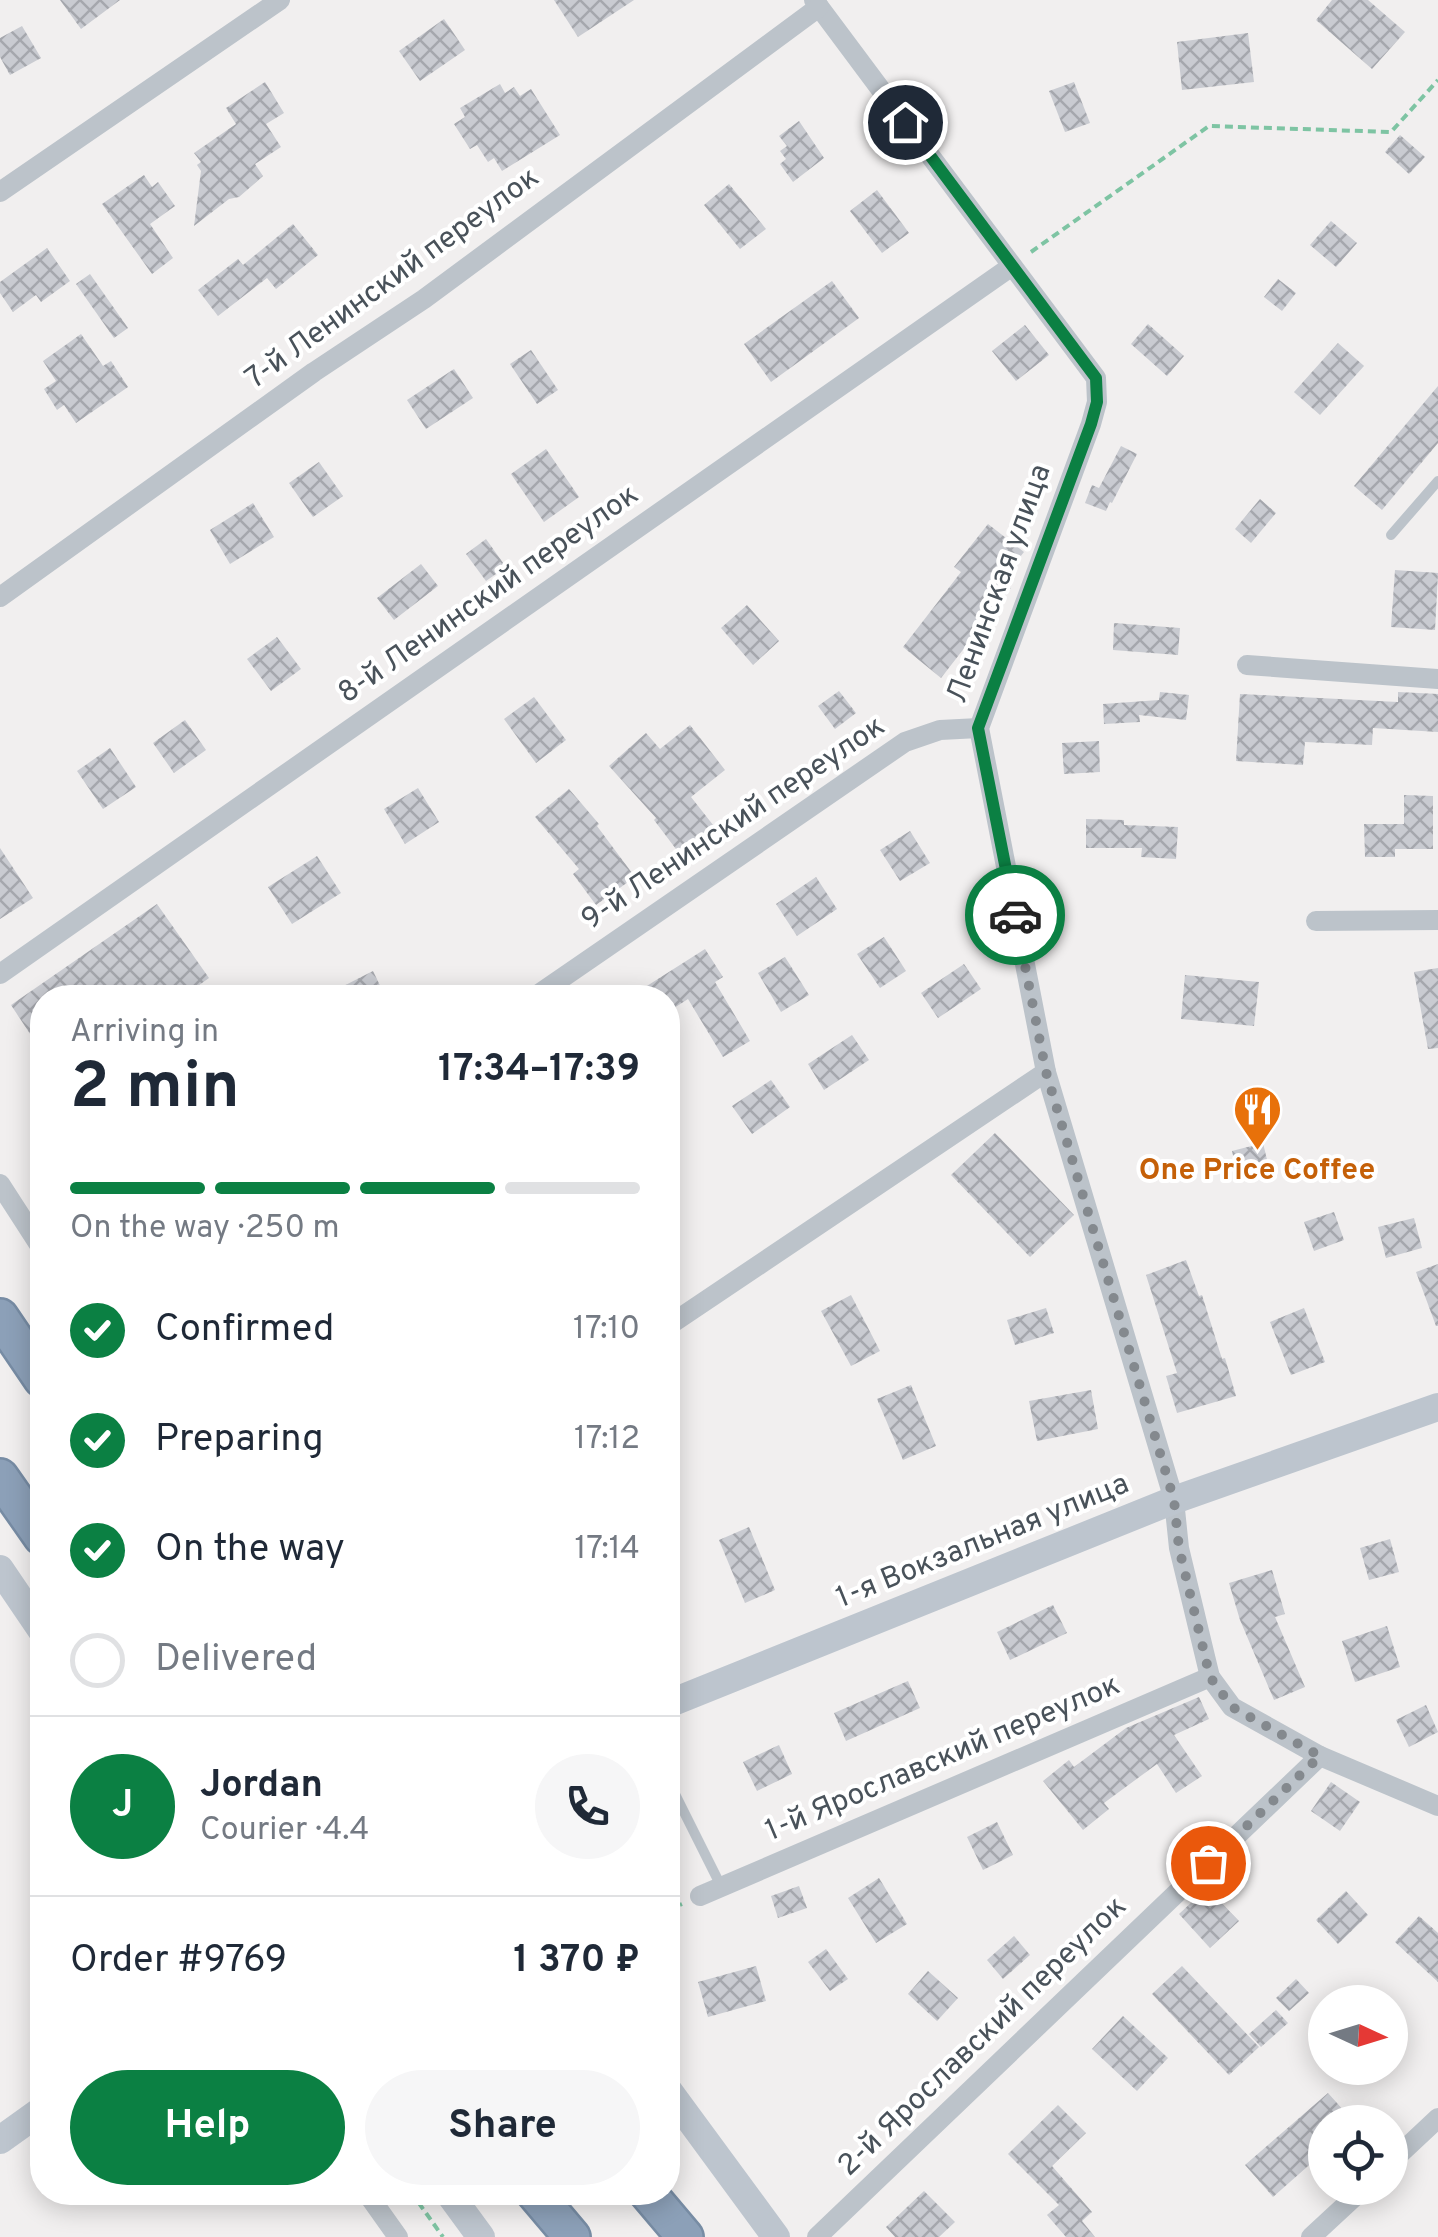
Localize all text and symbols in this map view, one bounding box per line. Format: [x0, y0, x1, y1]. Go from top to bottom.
pin [863, 80, 948, 165]
icon: home [878, 95, 933, 150]
street label: 7-й Ленинский переулок [239, 160, 547, 398]
street label: Ленинская улица [940, 459, 1060, 709]
street label: 8-й Ленинский переулок [332, 477, 646, 713]
street label: 9-й Ленинский переулок [575, 709, 893, 939]
courier [965, 865, 1065, 965]
icon: car [988, 888, 1043, 943]
text: Arriving in [70, 1013, 219, 1053]
text: 17:34–17:39 [438, 1046, 640, 1095]
text: 2 min [70, 1049, 240, 1131]
restaurant icon: One Price Coffee [1231, 1084, 1283, 1152]
place label: One Price Coffee [1139, 1153, 1375, 1190]
text: On the way · 250 m [70, 1209, 340, 1249]
icon: check [70, 1303, 125, 1358]
text: Confirmed [155, 1306, 334, 1355]
text: 17:10 [573, 1310, 640, 1350]
icon: check [70, 1413, 125, 1468]
text: Preparing [155, 1416, 324, 1465]
text: 17:12 [574, 1420, 640, 1460]
street label: 1-я Вокзальная улица [831, 1466, 1135, 1618]
icon: check [70, 1523, 125, 1578]
text: On the way [155, 1526, 345, 1575]
text: 17:14 [574, 1530, 640, 1570]
text: Delivered [155, 1636, 317, 1685]
street label: 1-й Ярославский переулок [760, 1667, 1126, 1851]
button: phone [535, 1754, 640, 1859]
text: Jordan [200, 1762, 323, 1811]
text: J [112, 1782, 133, 1831]
text: Courier · 4.4 [200, 1811, 369, 1851]
pin [1166, 1821, 1251, 1906]
icon: bag [1181, 1836, 1236, 1891]
street label: 2-й Ярославский переулок [831, 1889, 1135, 2185]
text: Order #9769 [70, 1937, 287, 1986]
text: 1 370 ₽ [513, 1937, 640, 1986]
north arrow [1308, 1985, 1408, 2085]
map controls [1308, 1985, 1408, 2205]
button: Help [70, 2070, 345, 2185]
button: Share [365, 2070, 640, 2185]
button: locate [1308, 2105, 1408, 2205]

